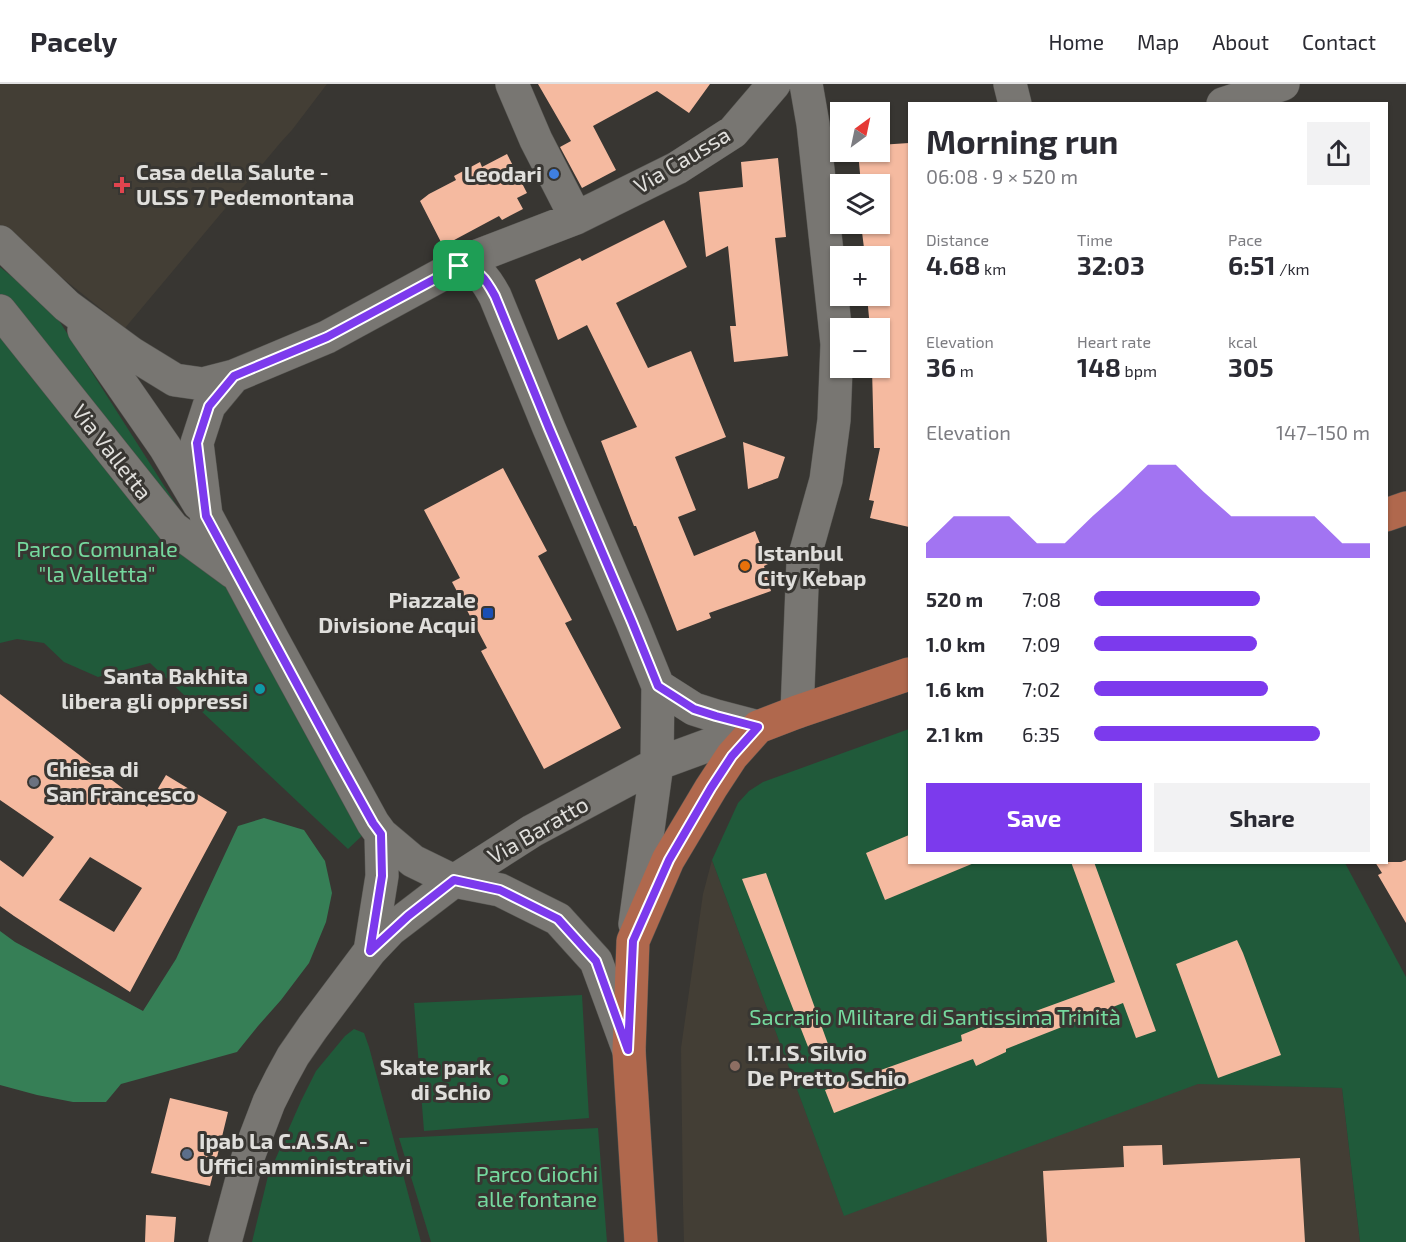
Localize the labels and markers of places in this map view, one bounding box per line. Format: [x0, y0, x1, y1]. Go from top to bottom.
place label: Casa della Salute - ULSS 7 Pedemontana [136, 158, 354, 209]
place label: Leodari [464, 160, 542, 186]
marker: Leodari [547, 167, 561, 181]
marker: Casa della Salute - ULSS 7 Pedemontana [113, 176, 131, 194]
pin [433, 240, 484, 291]
place label: Istanbul City Kebap [757, 539, 867, 591]
marker: Istanbul City Kebap [738, 559, 752, 573]
place label: Piazzale Divisione Acqui [318, 586, 476, 637]
marker: Piazzale Divisione Acqui [481, 606, 495, 620]
place label: Santa Bakhita libera gli oppressi [61, 662, 248, 713]
marker: Santa Bakhita libera gli oppressi [253, 682, 267, 696]
place label: Chiesa di San Francesco [46, 755, 196, 806]
marker: Chiesa di San Francesco [27, 775, 41, 789]
place label: I.T.I.S. Silvio De Pretto Schio [747, 1039, 907, 1090]
place label: Skate park di Schio [380, 1053, 492, 1104]
marker: I.T.I.S. Silvio De Pretto Schio [728, 1059, 742, 1073]
marker: Skate park di Schio [496, 1073, 510, 1087]
place label: Ipab La C.A.S.A. - Uffici amministrativi [199, 1127, 411, 1178]
marker: Ipab La C.A.S.A. - Uffici amministrativi [180, 1147, 194, 1161]

